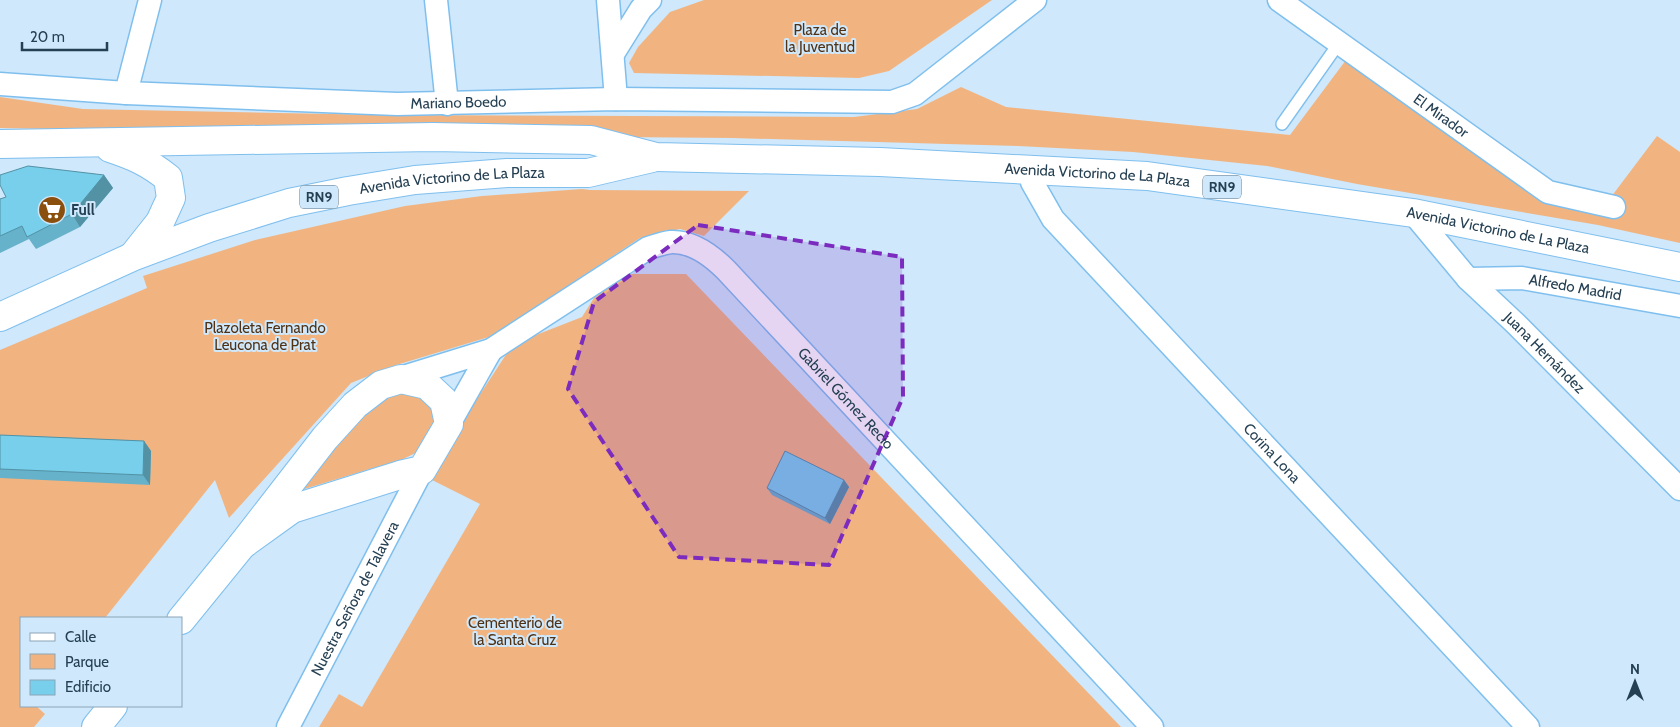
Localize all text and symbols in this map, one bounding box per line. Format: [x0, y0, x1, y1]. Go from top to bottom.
scale bar [22, 20, 108, 52]
park label: Plaza de la Juventud [785, 21, 855, 56]
text: 20 m [30, 28, 65, 46]
street label: El Mirador [1410, 90, 1472, 142]
street label: Mariano Boedo [410, 93, 507, 113]
street label: Avenida Victorino de La Plaza [1004, 160, 1192, 191]
street label: Avenida Victorino de La Plaza [358, 164, 545, 198]
road number: RN9 [1203, 176, 1241, 198]
road number: RN9 [300, 186, 338, 208]
supermarket icon: Full [37, 195, 67, 225]
place label: Full [71, 201, 95, 219]
street label: Avenida Victorino de La Plaza [1405, 203, 1592, 258]
street label: Alfredo Madrid [1527, 270, 1623, 304]
street label: Juana Hernández [1499, 308, 1589, 397]
park label: Plazoleta Fernando Leucona de Prat [204, 319, 326, 354]
street label: Gabriel Gómez Recio [794, 344, 897, 453]
street label: Corina Lona [1240, 419, 1305, 487]
street label: Nuestra Señora de Talavera [307, 517, 403, 679]
park label: Cementerio de la Santa Cruz [468, 614, 562, 649]
legend [20, 617, 182, 707]
text: Calle [65, 628, 96, 646]
text: Parque [65, 653, 109, 671]
north arrow [1610, 657, 1660, 707]
text: N [1630, 660, 1640, 678]
text: Edificio [65, 678, 111, 696]

